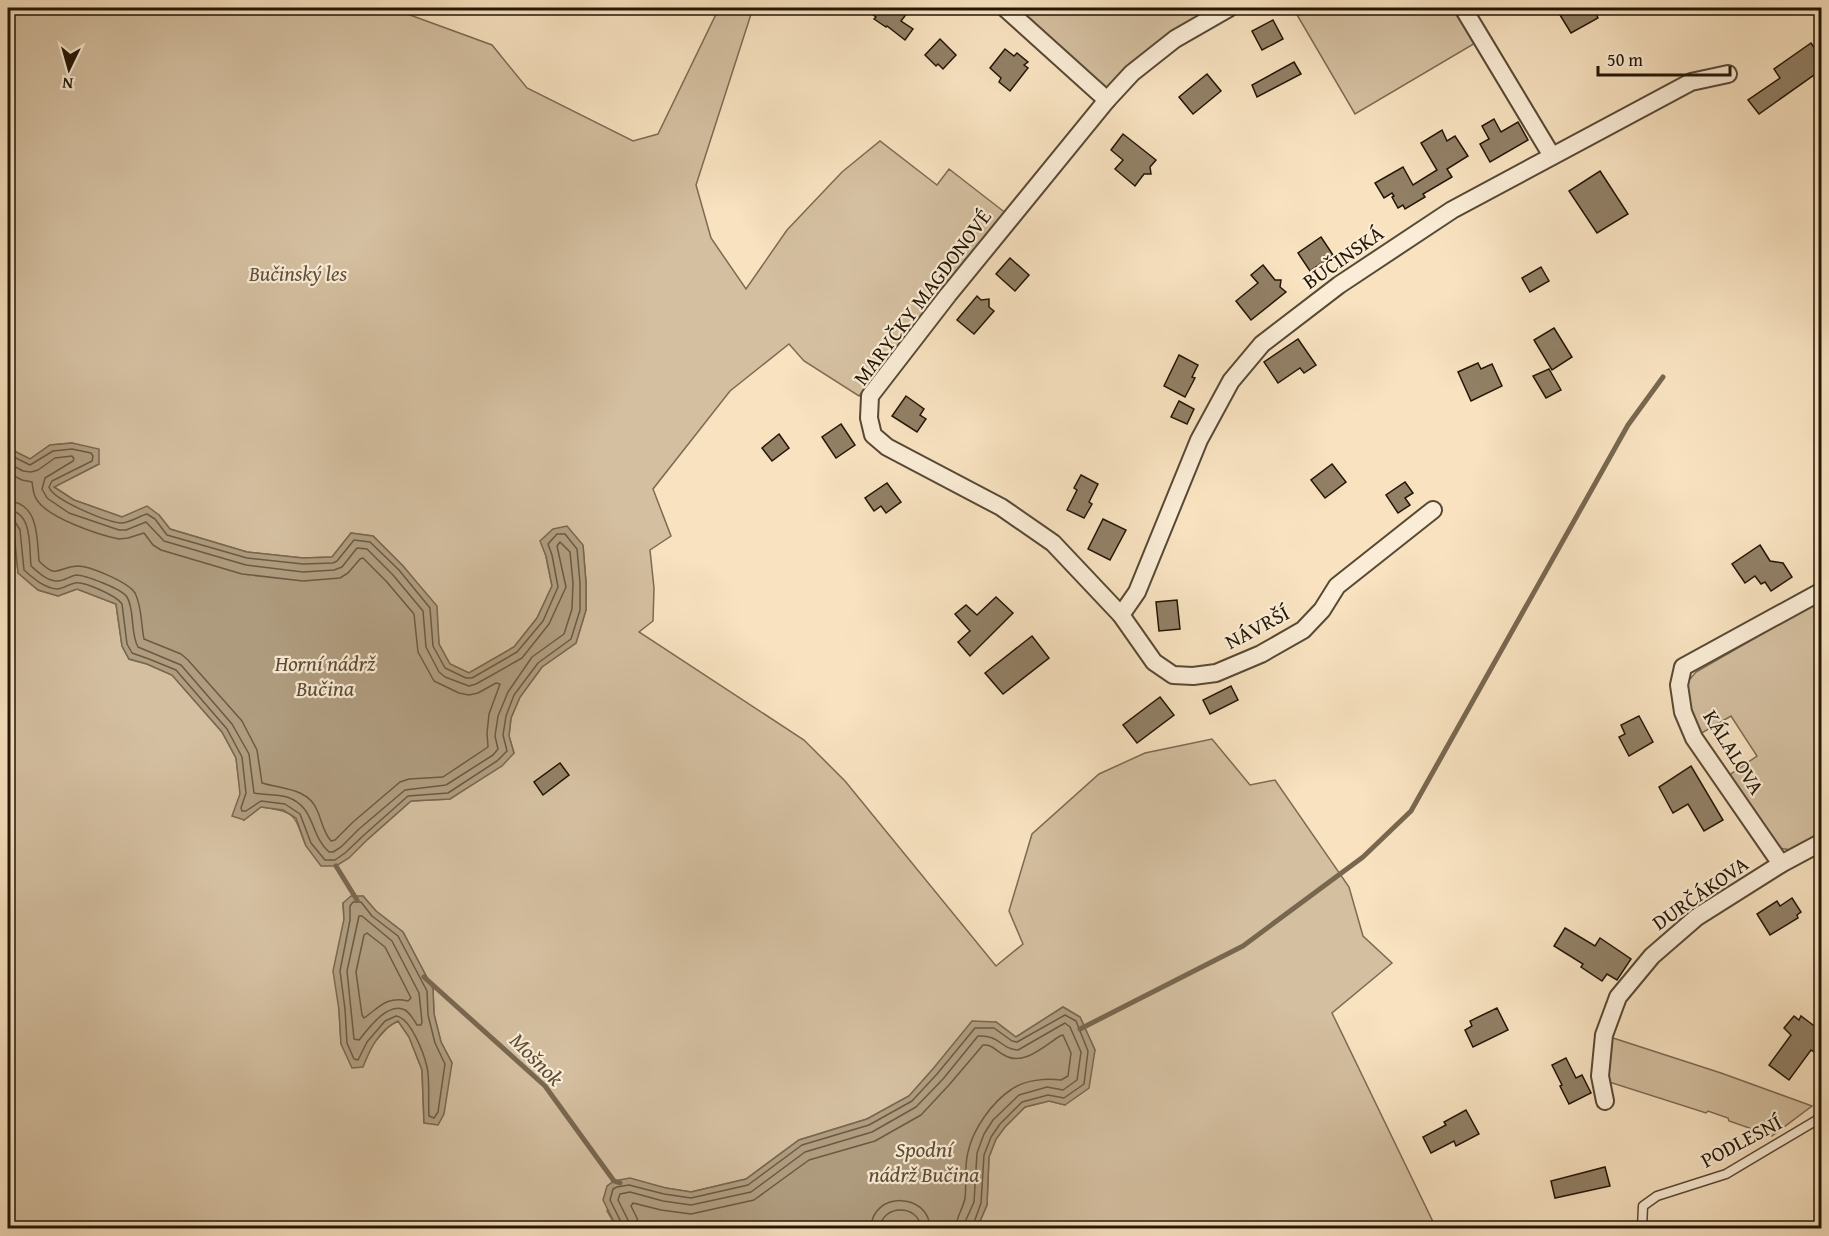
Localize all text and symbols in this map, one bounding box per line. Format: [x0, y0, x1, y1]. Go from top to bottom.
north arrow [39, 39, 99, 99]
scale bar [1598, 39, 1730, 77]
text: 50 m [1607, 46, 1643, 73]
text: N [61, 71, 74, 96]
street label: MARYČKY MAGDONOVÉ [845, 202, 999, 392]
street label: BUČINSKÁ [1296, 218, 1390, 296]
park label: Bučinský les [248, 258, 347, 289]
street label: NÁVRŠÍ [1219, 597, 1295, 657]
water label: Horní nádrž Bučina [274, 647, 376, 704]
street label: KÁLALOVA [1696, 704, 1772, 801]
street label: DURČÁKOVA [1646, 848, 1755, 938]
water label: Mošnok [503, 1025, 572, 1094]
street label: PODLESNÍ [1695, 1106, 1788, 1175]
water label: Spodní nádrž Bučina [869, 1133, 979, 1190]

